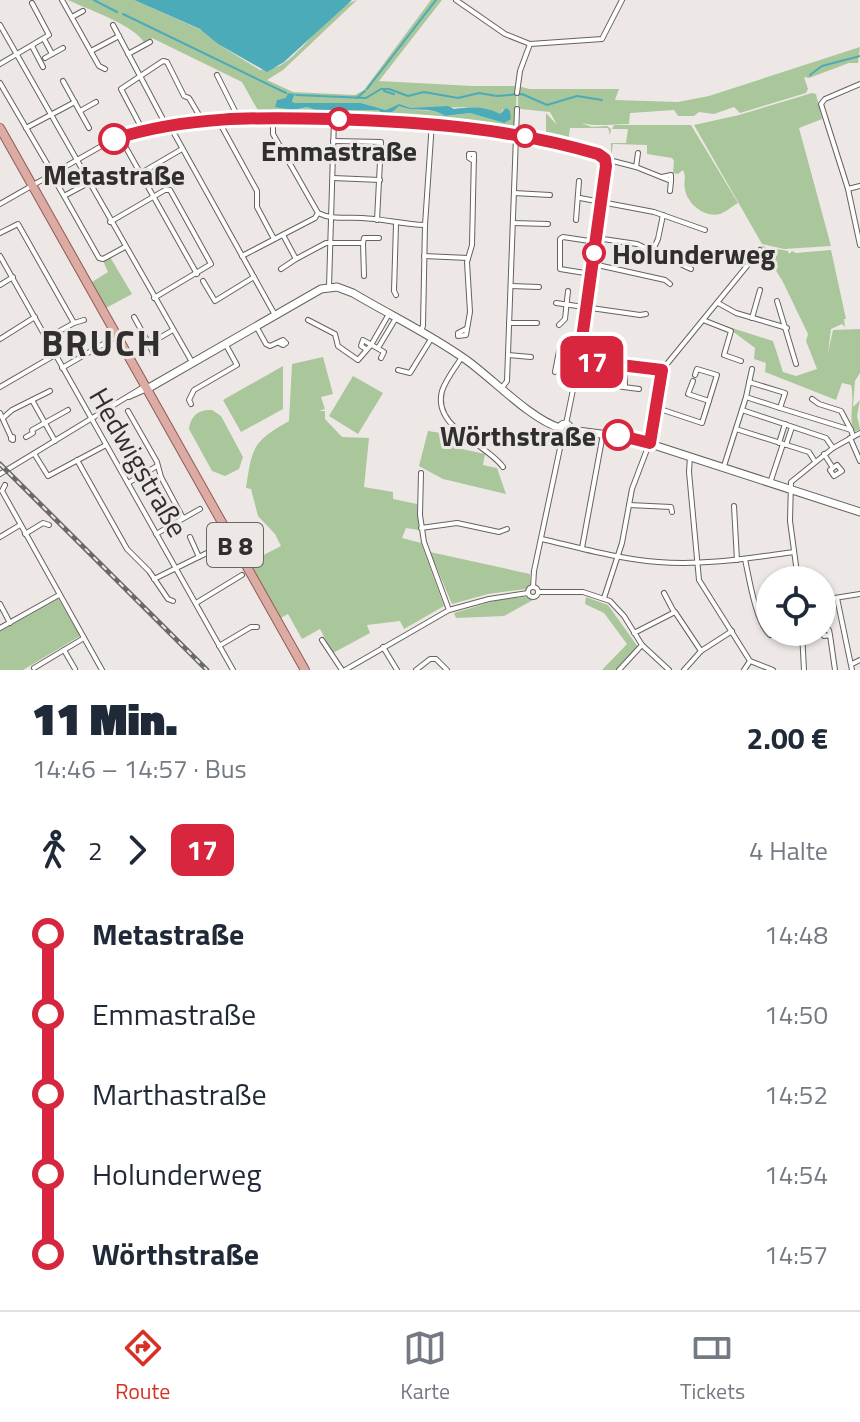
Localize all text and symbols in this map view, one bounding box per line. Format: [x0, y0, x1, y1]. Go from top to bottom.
marker: Emmastraße [328, 108, 350, 130]
marker: Metastraße [99, 124, 129, 154]
unlabelled marker [514, 125, 536, 147]
place label: Emmastraße [261, 129, 417, 172]
place label: Metastraße [43, 153, 185, 196]
place label: Holunderweg [612, 232, 775, 275]
marker: Holunderweg [583, 242, 605, 264]
district label: BRUCH [41, 315, 163, 370]
line badge: 17 [556, 336, 628, 388]
text: 17 [576, 340, 608, 383]
street label: Hedwigstraße [79, 379, 199, 545]
place label: Wörthstraße [440, 414, 596, 457]
marker: Wörthstraße [603, 420, 633, 450]
road number: B 8 [207, 523, 263, 567]
map controls [756, 566, 836, 646]
button: locate [756, 566, 836, 646]
text: 11 Min. [32, 685, 178, 752]
text: 2.00 € [747, 715, 828, 761]
text: 14:46 – 14:57 · Bus [32, 749, 247, 788]
icon: walk [32, 828, 76, 872]
icon: forward [115, 828, 159, 872]
text: 17 [187, 828, 218, 871]
text: 2 [88, 831, 103, 870]
text: 4 Halte [749, 831, 828, 870]
text: Metastraße [92, 911, 244, 957]
text: 14:48 [764, 915, 828, 954]
text: Emmastraße [92, 991, 256, 1037]
text: 14:50 [764, 995, 828, 1034]
text: Marthastraße [92, 1071, 267, 1117]
text: 14:52 [764, 1075, 828, 1114]
text: Holunderweg [92, 1151, 262, 1197]
text: 14:54 [764, 1155, 828, 1194]
text: Wörthstraße [92, 1231, 259, 1277]
text: 14:57 [764, 1235, 828, 1274]
tab: Route [115, 1326, 170, 1408]
tab: Karte [400, 1326, 450, 1408]
tab: Tickets [680, 1326, 745, 1408]

